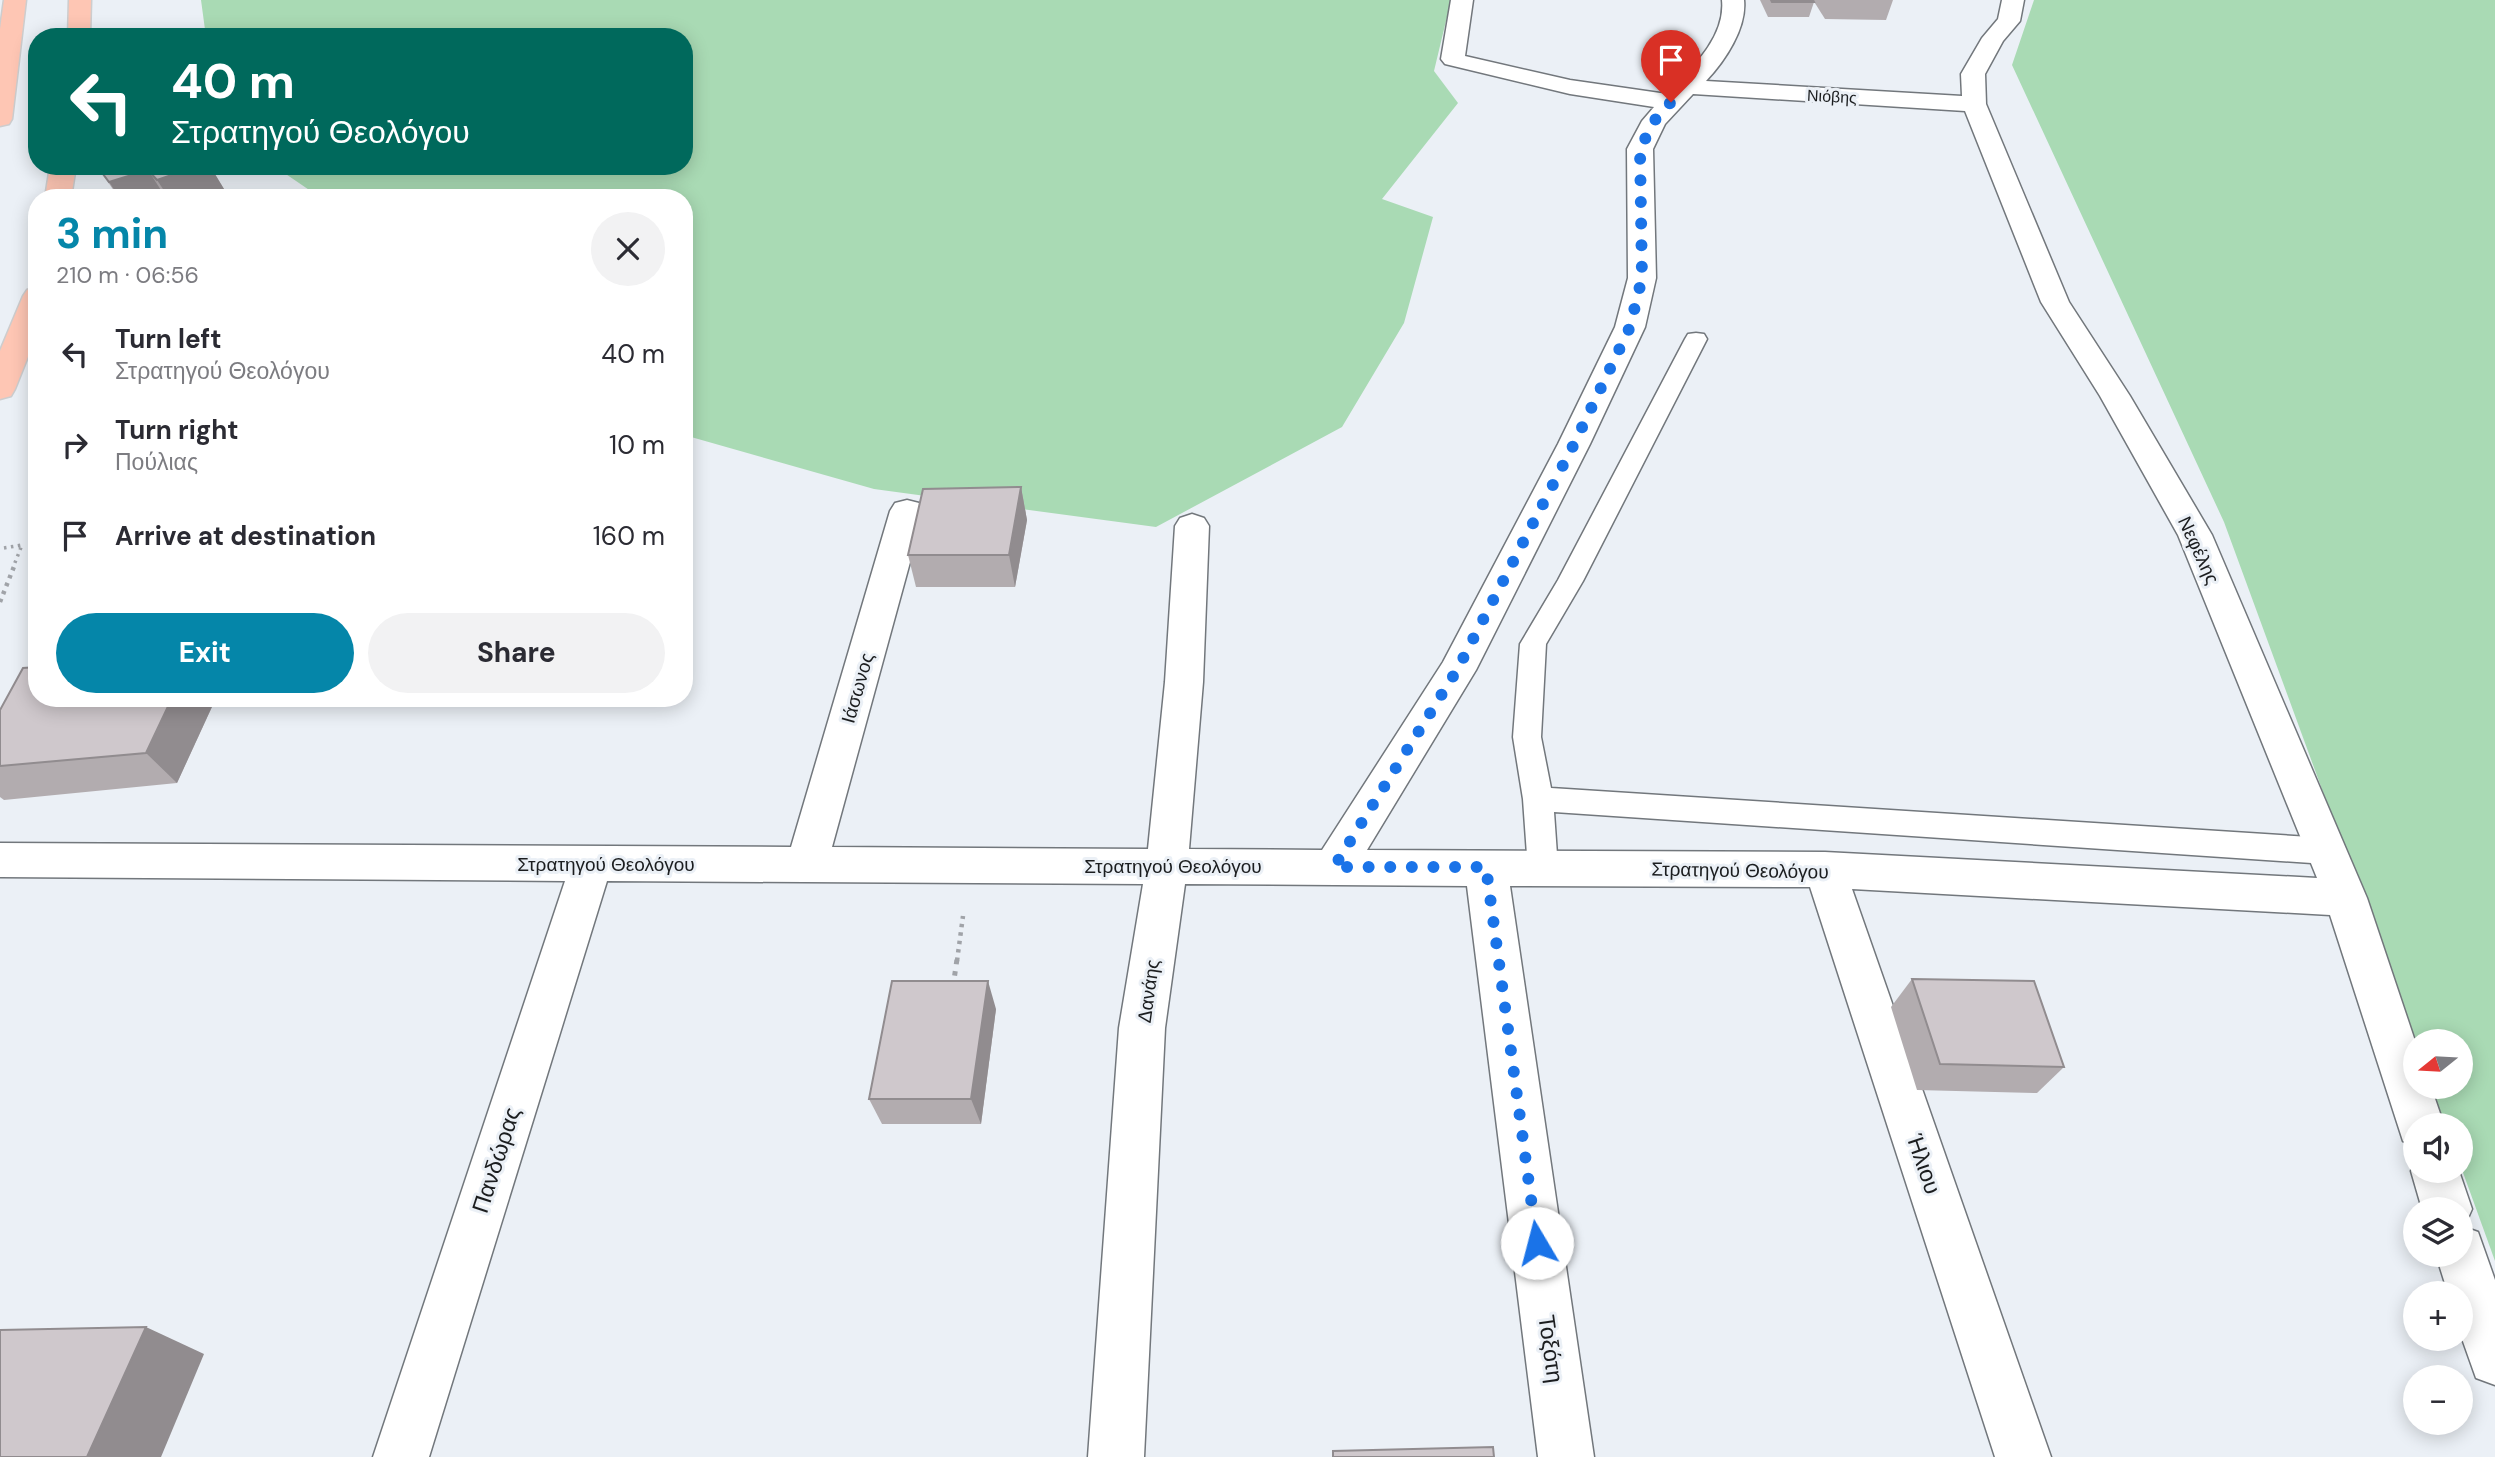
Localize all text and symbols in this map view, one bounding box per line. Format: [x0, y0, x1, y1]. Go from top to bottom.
pin [1641, 30, 1701, 102]
icon: arrive [1652, 41, 1690, 79]
text: 40 m [171, 49, 295, 113]
icon: left [56, 56, 147, 147]
street label: Νιόβης [1807, 85, 1858, 108]
text: Στρατηγού Θεολόγου [171, 111, 470, 153]
text: 3 min [56, 206, 168, 261]
button: close [591, 212, 665, 286]
text: 210 m · 06:56 [56, 260, 199, 290]
text: Turn left [115, 322, 222, 356]
icon: left [56, 335, 94, 373]
text: 40 m [601, 337, 665, 371]
text: Στρατηγού Θεολόγου [115, 356, 330, 386]
text: Turn right [115, 413, 239, 447]
icon: right [56, 426, 94, 464]
text: 10 m [609, 428, 665, 462]
text: Πούλιας [115, 447, 198, 477]
street label: Νεφέλης [2172, 512, 2225, 588]
icon: arrive [56, 517, 94, 555]
text: Arrive at destination [115, 519, 376, 553]
text: 160 m [593, 519, 665, 553]
button: Exit [56, 613, 354, 693]
button: Share [368, 613, 665, 693]
street label: Ιάσωνος [836, 650, 879, 726]
street label: Στρατηγού Θεολόγου [517, 852, 695, 877]
street label: Στρατηγού Θεολόγου [1084, 854, 1262, 879]
street label: Στρατηγού Θεολόγου [1651, 856, 1829, 885]
street label: Δανάης [1132, 958, 1165, 1024]
north arrow [2403, 1029, 2473, 1099]
map controls [2403, 1029, 2473, 1435]
street label: Πανδώρας [465, 1103, 527, 1217]
button: sound [2403, 1113, 2473, 1183]
street label: Ήλιου [1900, 1129, 1948, 1198]
button: layers [2403, 1197, 2473, 1267]
position arrow [1500, 1206, 1574, 1280]
button: + [2403, 1281, 2473, 1351]
street label: Τοξότη [1531, 1313, 1571, 1385]
button: − [2403, 1365, 2473, 1435]

